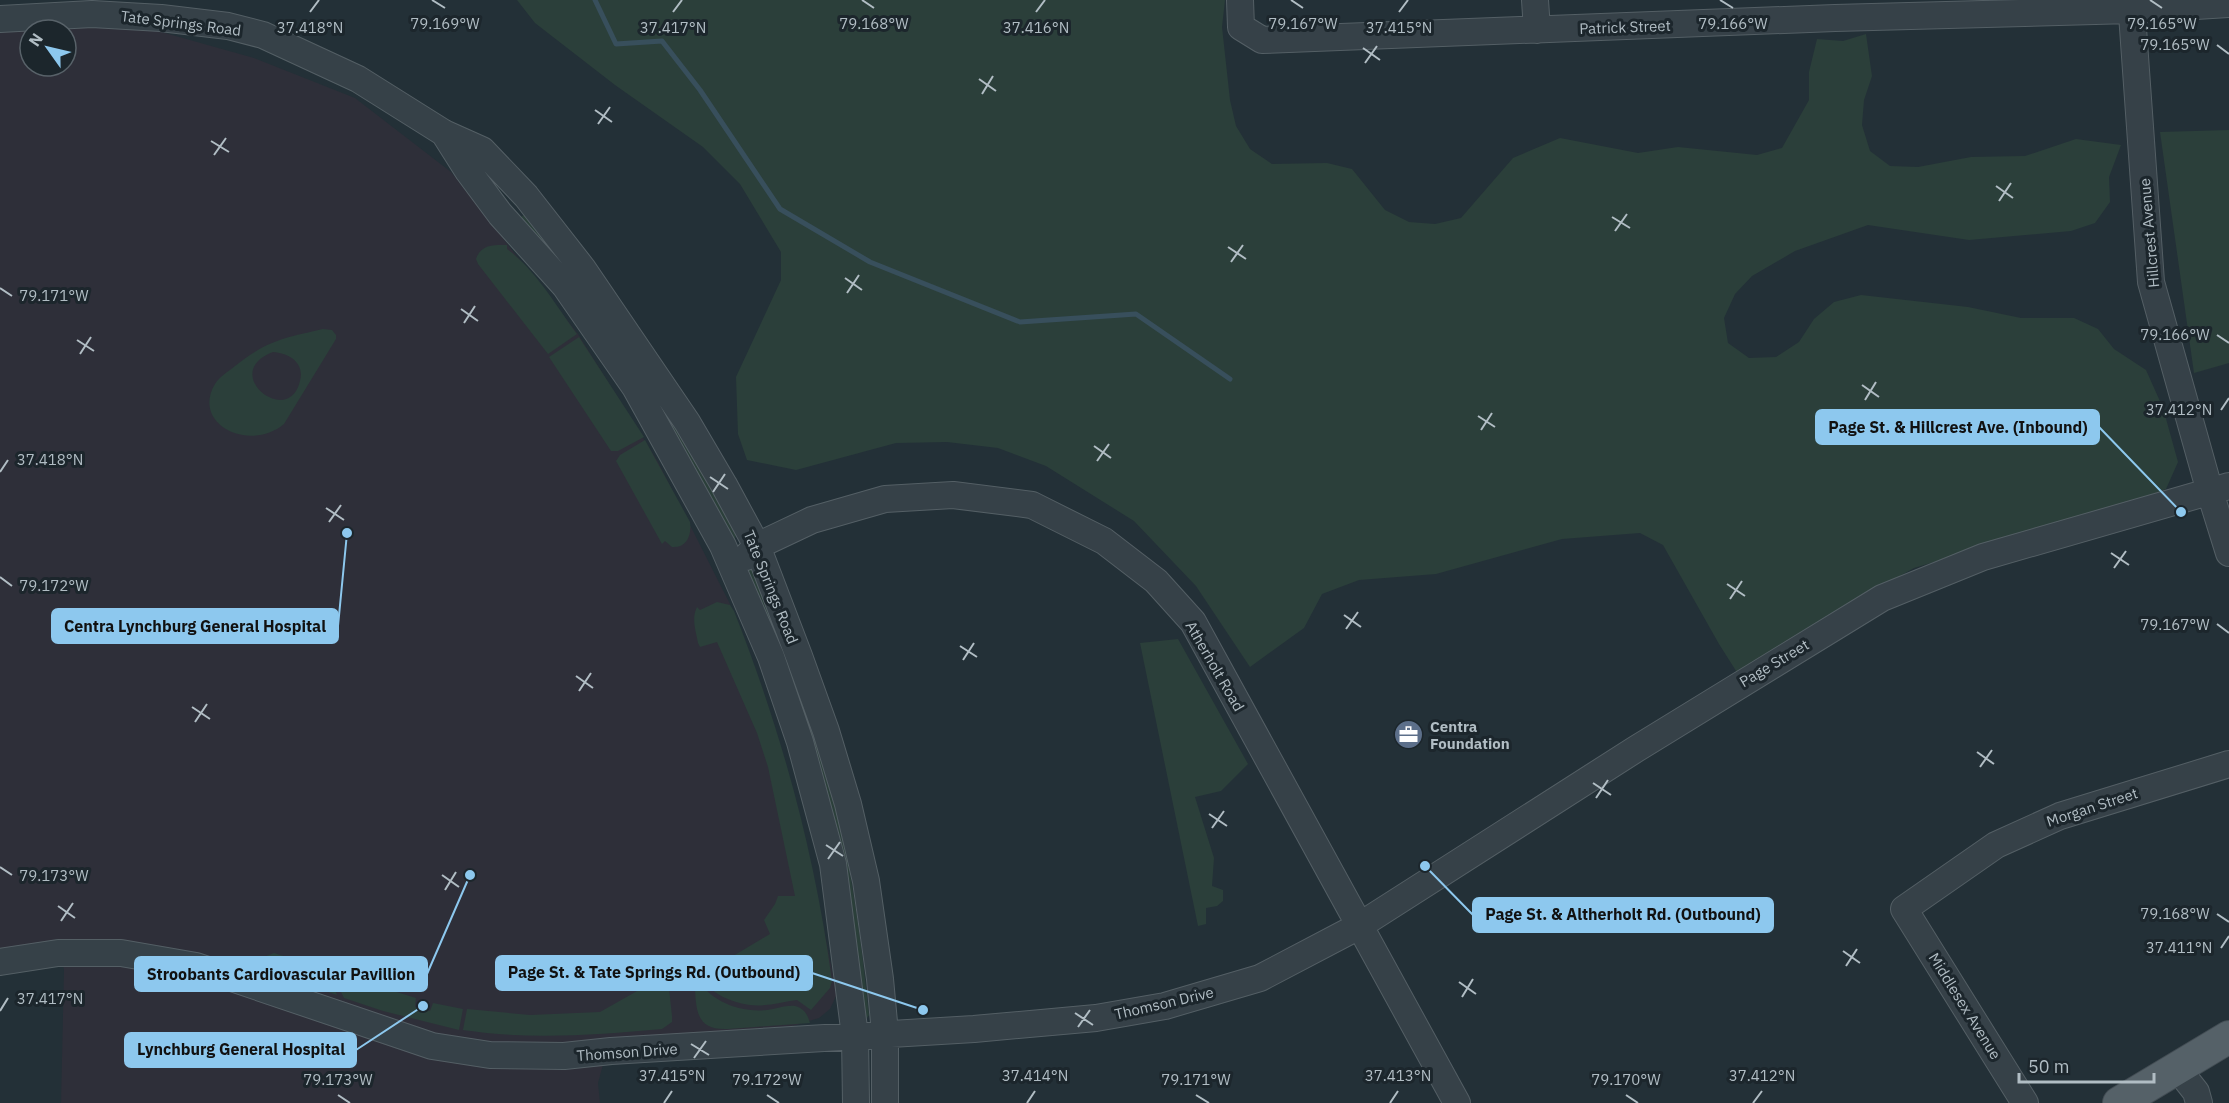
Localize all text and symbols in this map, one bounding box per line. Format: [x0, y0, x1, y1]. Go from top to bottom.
street label: Tate Springs Road [120, 6, 242, 40]
text: 79.169°W [410, 14, 480, 33]
text: 79.168°W [839, 14, 909, 33]
text: 79.167°W [1268, 14, 1338, 33]
text: 79.166°W [1698, 14, 1768, 33]
text: 79.165°W [2127, 14, 2197, 33]
street label: Patrick Street [1579, 16, 1671, 38]
north arrow [18, 18, 78, 78]
text: 37.418°N [277, 18, 343, 37]
text: 37.417°N [640, 18, 706, 37]
text: 37.416°N [1003, 18, 1069, 37]
text: 37.415°N [1366, 18, 1432, 37]
text: N [24, 29, 47, 50]
text: 79.165°W [2140, 35, 2210, 54]
street label: Hillcrest Avenue [2135, 178, 2163, 288]
text: 79.171°W [19, 286, 89, 305]
text: 79.166°W [2140, 325, 2210, 344]
text: 37.412°N [2146, 400, 2212, 419]
callout: Page St. & Hillcrest Ave. (Inbound) [1816, 410, 2099, 444]
text: Page St. & Hillcrest Ave. (Inbound) [1828, 417, 2088, 437]
text: 37.418°N [17, 450, 83, 469]
street label: Tate Springs Road [740, 527, 802, 647]
text: 79.172°W [19, 576, 89, 595]
callout: Centra Lynchburg General Hospital [52, 609, 338, 643]
text: 79.167°W [2140, 615, 2210, 634]
text: Centra Lynchburg General Hospital [64, 616, 326, 636]
street label: Atherholt Road [1181, 617, 1249, 715]
street label: Page Street [1736, 635, 1812, 691]
place label: Centra Foundation [1430, 717, 1510, 753]
office icon: Centra Foundation [1393, 719, 1425, 751]
street label: Morgan Street [2044, 783, 2140, 831]
text: 79.173°W [19, 866, 89, 885]
callout: Page St. & Altherholt Rd. (Outbound) [1473, 898, 1773, 932]
text: Page St. & Altherholt Rd. (Outbound) [1485, 904, 1761, 924]
text: 79.168°W [2140, 904, 2210, 923]
text: 37.411°N [2146, 938, 2212, 957]
street label: Middlesex Avenue [1925, 949, 2005, 1063]
callout: Page St. & Tate Springs Rd. (Outbound) [496, 956, 812, 990]
callout: Stroobants Cardiovascular Pavillion [135, 957, 427, 991]
text: Page St. & Tate Springs Rd. (Outbound) [508, 962, 800, 982]
text: Stroobants Cardiovascular Pavillion [147, 964, 415, 984]
street label: Thomson Drive [1113, 982, 1215, 1024]
text: 37.417°N [17, 989, 83, 1008]
callout: Lynchburg General Hospital [125, 1033, 356, 1067]
text: Lynchburg General Hospital [137, 1039, 345, 1059]
street label: Thomson Drive [576, 1039, 678, 1065]
scale bar [2019, 1046, 2154, 1084]
text: 50 m [2028, 1055, 2070, 1078]
text: 37.415°N [639, 1066, 705, 1085]
text: 37.414°N [1002, 1066, 1068, 1085]
text: 37.413°N [1365, 1066, 1431, 1085]
text: 37.412°N [1729, 1066, 1795, 1085]
text: 79.173°W [303, 1070, 373, 1089]
text: 79.172°W [732, 1070, 802, 1089]
text: 79.171°W [1161, 1070, 1231, 1089]
text: 79.170°W [1591, 1070, 1661, 1089]

